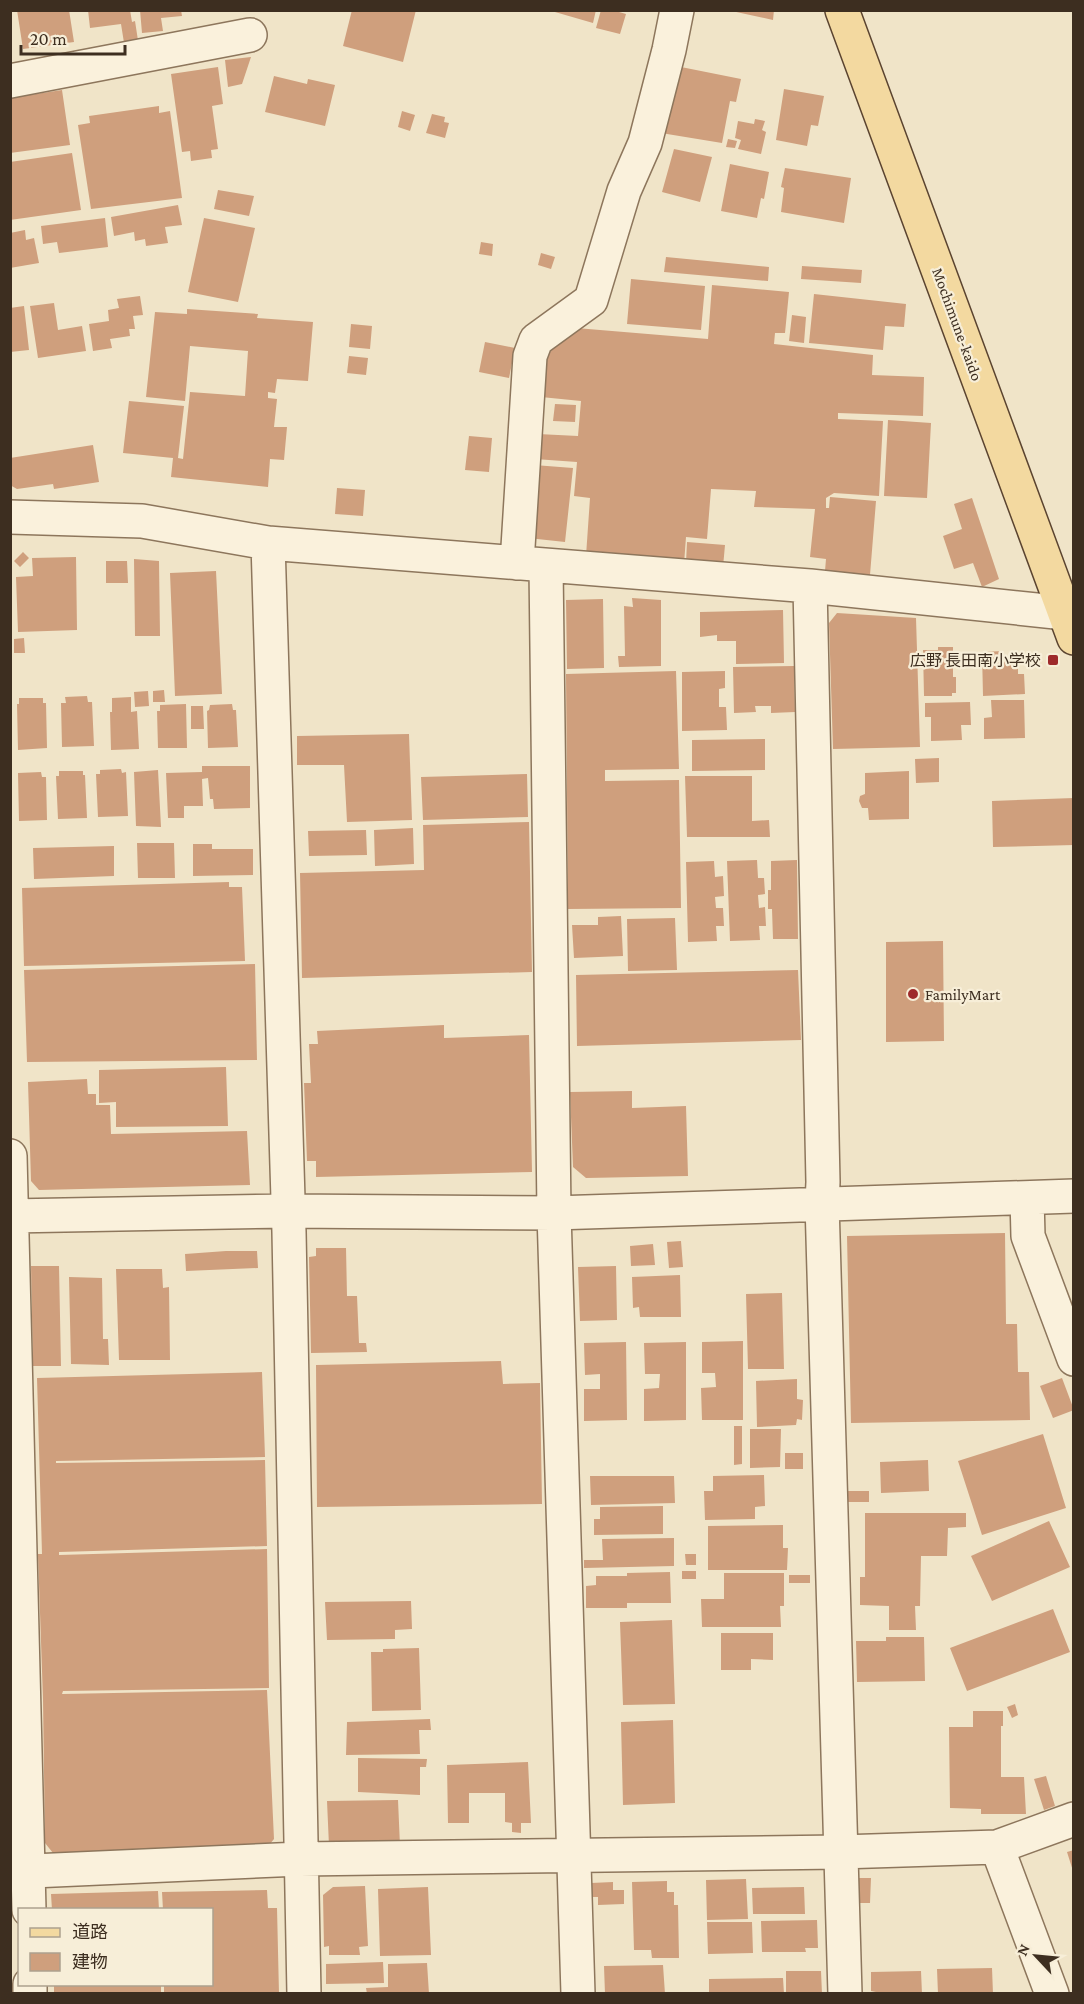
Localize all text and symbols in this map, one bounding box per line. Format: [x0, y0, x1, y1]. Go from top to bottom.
scale bar [21, 18, 124, 56]
text: 20 m [30, 29, 67, 49]
street label: Mochimune-kaido [929, 265, 986, 383]
place label: 広野 長田南小学校 [910, 652, 1041, 669]
marker: 広野 長田南小学校 [1046, 653, 1060, 667]
place label: FamilyMart [925, 986, 1001, 1004]
marker: FamilyMart [906, 987, 920, 1001]
legend [18, 1908, 213, 1986]
text: 道路 [72, 1922, 108, 1942]
north arrow [1006, 1926, 1066, 1986]
text: N [1013, 1941, 1033, 1958]
text: 建物 [72, 1952, 108, 1972]

